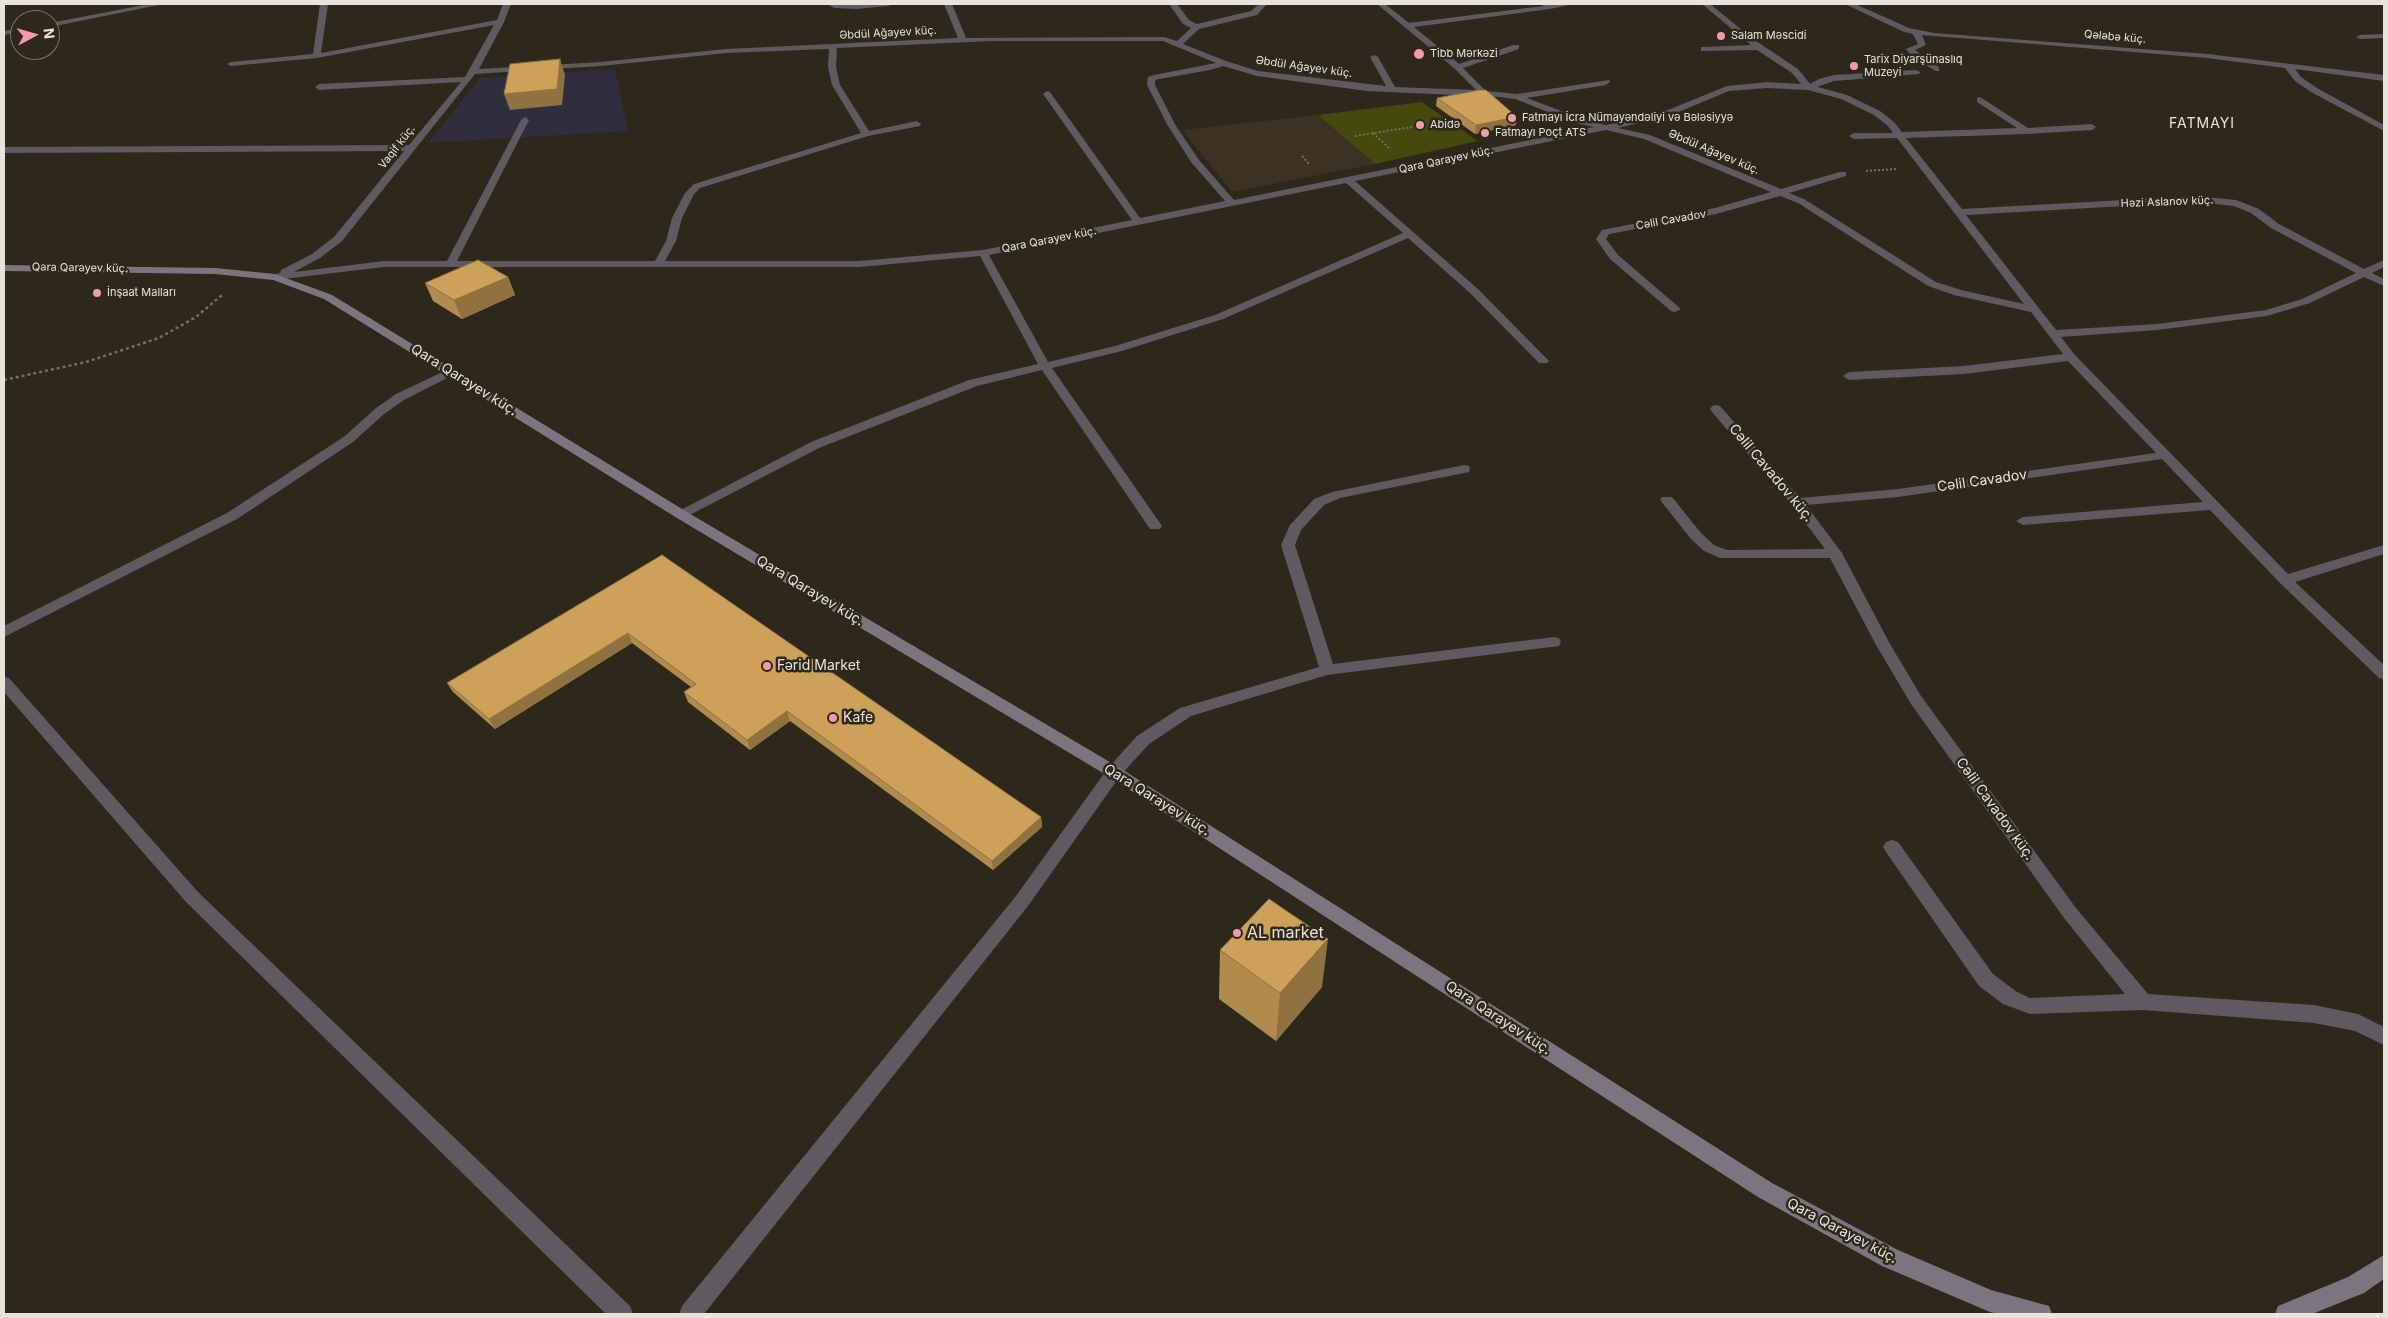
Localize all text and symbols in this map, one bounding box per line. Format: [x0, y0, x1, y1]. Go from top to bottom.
north arrow [10, 10, 60, 60]
street label: Əbdül Ağayev küç. [839, 24, 937, 42]
text: N [40, 27, 58, 40]
street label: Qələbə küç. [2083, 28, 2147, 46]
place label: Salam Məscidi [1731, 29, 1806, 43]
marker: Salam Məscidi [1715, 30, 1727, 42]
marker: Tibb Mərkəzi [1412, 47, 1426, 61]
place label: Tibb Mərkəzi [1430, 47, 1498, 61]
place label: Tarix Diyarşünaslıq Muzeyi [1864, 53, 1962, 79]
street label: Əbdül Ağayev küç. [1255, 54, 1353, 80]
marker: Tarix Diyarşünaslıq Muzeyi [1848, 60, 1860, 72]
place label: Fatmayı İcra Nümayəndəliyi və Bələsiyyə [1522, 111, 1733, 125]
marker: Fatmayı İcra Nümayəndəliyi və Bələsiyyə [1506, 112, 1518, 124]
district label: FATMAYI [2168, 116, 2236, 132]
place label: Abidə [1430, 118, 1460, 132]
marker: Abidə [1414, 119, 1426, 131]
street label: Vaqif küç. [376, 123, 418, 171]
place label: Fatmayı Poçt ATS [1495, 126, 1586, 140]
marker: Fatmayı Poçt ATS [1479, 127, 1491, 139]
street label: Əbdül Ağayev küç. [1666, 127, 1762, 177]
street label: Qara Qarayev küç. [1398, 144, 1494, 176]
street label: Həzi Aslanov küç. [2120, 194, 2214, 210]
street label: Cəlil Cavadov [1635, 207, 1707, 233]
street label: Qara Qarayev küç. [1001, 224, 1097, 256]
street label: Qara Qarayev küç. [32, 261, 128, 275]
place label: İnşaat Malları [107, 286, 176, 300]
marker: İnşaat Malları [91, 287, 103, 299]
street label: Qara Qarayev küç. [408, 340, 520, 420]
street label: Cəlil Cavadov küç. [1725, 421, 1817, 525]
street label: Cəlil Cavadov [1936, 466, 2028, 496]
street label: Qara Qarayev küç. [753, 552, 867, 630]
place label: Fərid Market [777, 658, 860, 674]
marker: Fərid Market [761, 660, 773, 672]
place label: Kafe [843, 710, 873, 726]
marker: Kafe [827, 712, 839, 724]
street label: Cəlil Cavadov küç. [1952, 754, 2038, 864]
street label: Qara Qarayev küç. [1101, 760, 1213, 840]
place label: AL market [1247, 923, 1324, 943]
marker: AL market [1231, 927, 1243, 939]
street label: Qara Qarayev küç. [1442, 978, 1554, 1058]
street label: Qara Qarayev küç. [1784, 1195, 1900, 1267]

